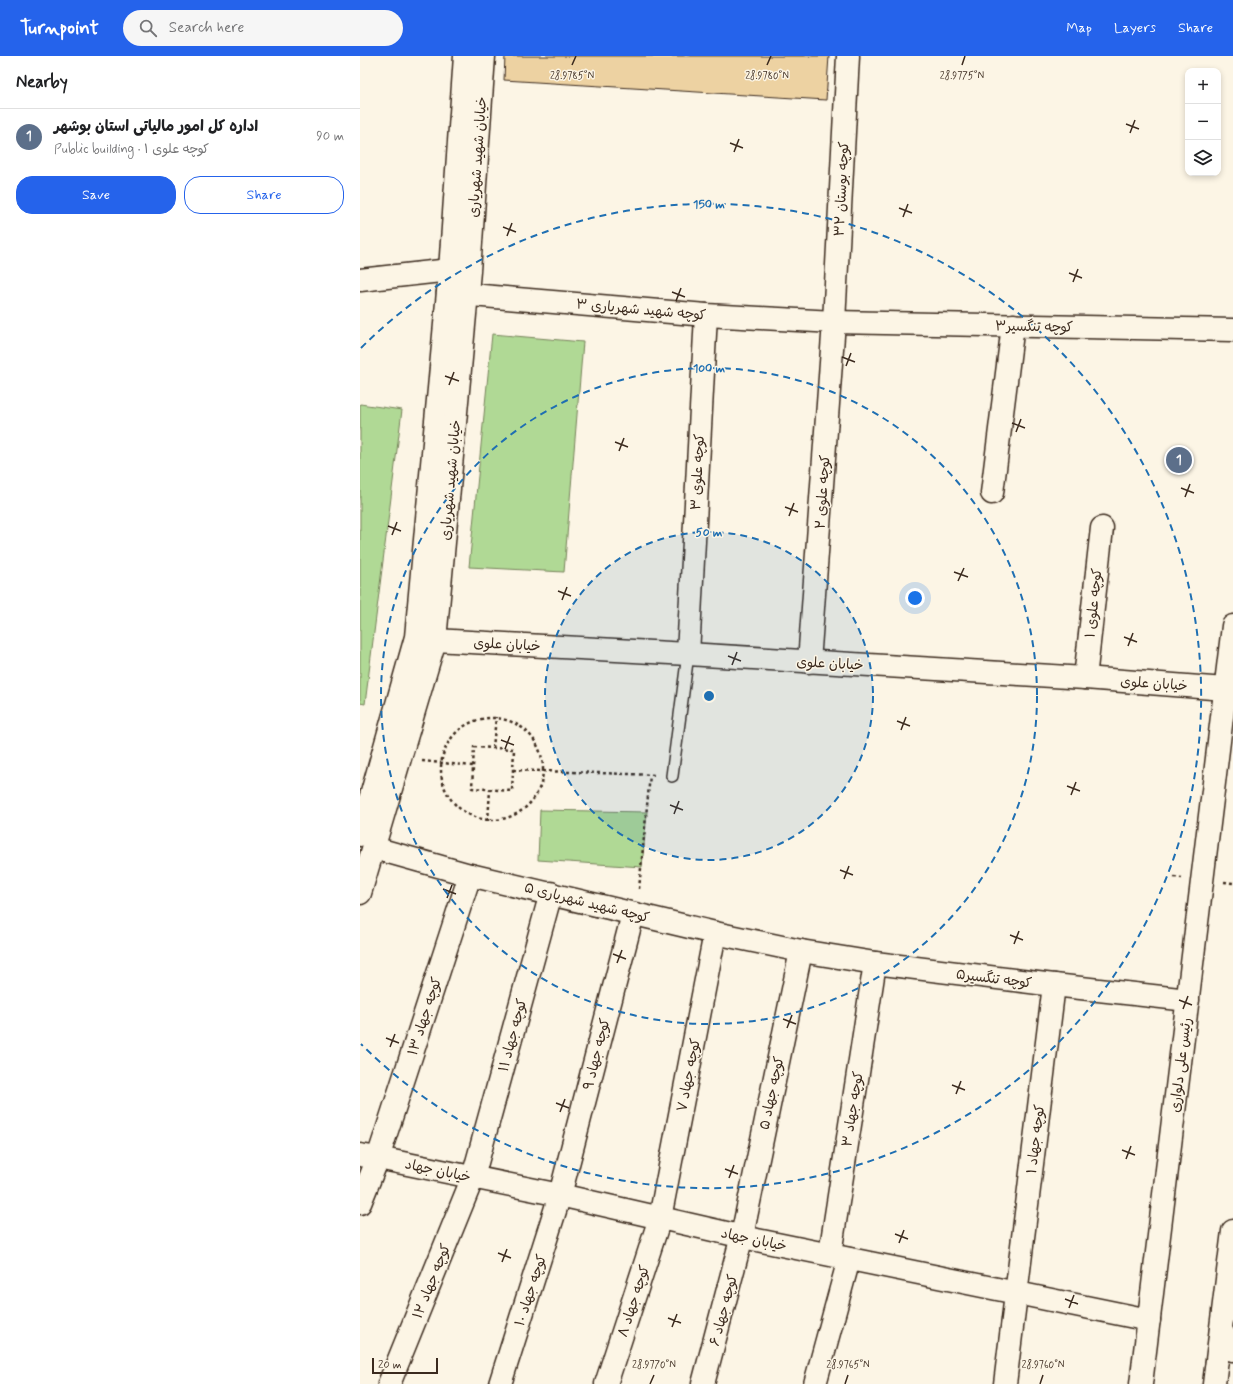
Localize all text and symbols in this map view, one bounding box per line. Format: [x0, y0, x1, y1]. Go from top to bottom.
search box [123, 10, 403, 46]
text: Turnpoint [20, 16, 99, 41]
icon: search [137, 17, 159, 39]
text: Search here [169, 18, 244, 38]
text: Map [1066, 19, 1092, 37]
text: Layers [1114, 19, 1156, 37]
text: Share [1178, 19, 1213, 37]
map controls [1185, 68, 1221, 176]
button: + [1185, 68, 1221, 104]
text: 28.9785°N [550, 69, 594, 83]
text: 28.9780°N [745, 69, 789, 83]
text: 28.9775°N [940, 69, 984, 83]
text: Nearby [16, 71, 68, 93]
street label: خیابان شهید شهریاری [465, 96, 491, 218]
button: − [1185, 104, 1221, 140]
text: اداره کل امور مالیاتی استان بوشهر [54, 117, 258, 137]
text: 1 [26, 128, 32, 145]
text: 90 m [316, 128, 344, 145]
button: layers [1185, 140, 1221, 176]
text: Public building · کوچه علوی ۱ [54, 141, 209, 158]
street label: کوچه بوستان ۳۲ [831, 141, 853, 237]
button: Save [16, 176, 176, 214]
button: Share [184, 176, 344, 214]
text: 150 m [693, 197, 725, 213]
street label: کوچه شهید شهریاری ۳ [575, 295, 707, 325]
street label: کوچه تنگسیر۳ [995, 317, 1073, 337]
text: 100 m [693, 361, 726, 377]
street label: خیابان شهید شهریاری [437, 419, 465, 541]
street label: کوچه علوی ۳ [687, 433, 709, 511]
pin: 1 [1166, 445, 1192, 475]
street label: کوچه علوی ۲ [811, 454, 835, 530]
text: 50 m [696, 525, 723, 541]
street label: کوچه علوی ۱ [1081, 567, 1107, 639]
your location [905, 588, 925, 608]
street label: خیابان علوی [473, 634, 541, 656]
street label: خیابان علوی [796, 653, 864, 675]
street label: خیابان علوی [1120, 673, 1188, 695]
centre of rings [702, 689, 716, 703]
street label: کوچه شهید شهریاری ۵ [522, 879, 651, 927]
street label: کوچه تنگسیر۵ [955, 965, 1033, 993]
street label: کوچه جهاد ۱۳ [404, 975, 446, 1058]
street label: کوچه جهاد ۱۱ [495, 997, 531, 1074]
street label: کوچه جهاد ۹ [579, 1016, 615, 1092]
street label: رئیس علی دلواری [1166, 1017, 1196, 1114]
street label: کوچه جهاد ۷ [673, 1037, 705, 1114]
street label: کوچه جهاد ۵ [755, 1055, 789, 1131]
street label: کوچه جهاد ۳ [838, 1070, 868, 1148]
street label: کوچه جهاد ۱ [1023, 1103, 1049, 1175]
street label: خیابان جهاد [403, 1155, 472, 1187]
street label: خیابان جهاد [719, 1224, 788, 1256]
street label: کوچه جهاد ۱۲ [409, 1241, 455, 1321]
street label: کوچه جهاد ۱۰ [511, 1252, 551, 1328]
street label: کوچه جهاد ۸ [614, 1263, 654, 1340]
street label: کوچه جهاد ۶ [706, 1273, 742, 1348]
scale bar [372, 1356, 438, 1375]
text: 20 m [378, 1358, 401, 1372]
text: 28.9770°N [632, 1358, 676, 1372]
text: 28.9765°N [826, 1358, 870, 1372]
text: 28.9760°N [1021, 1358, 1065, 1372]

